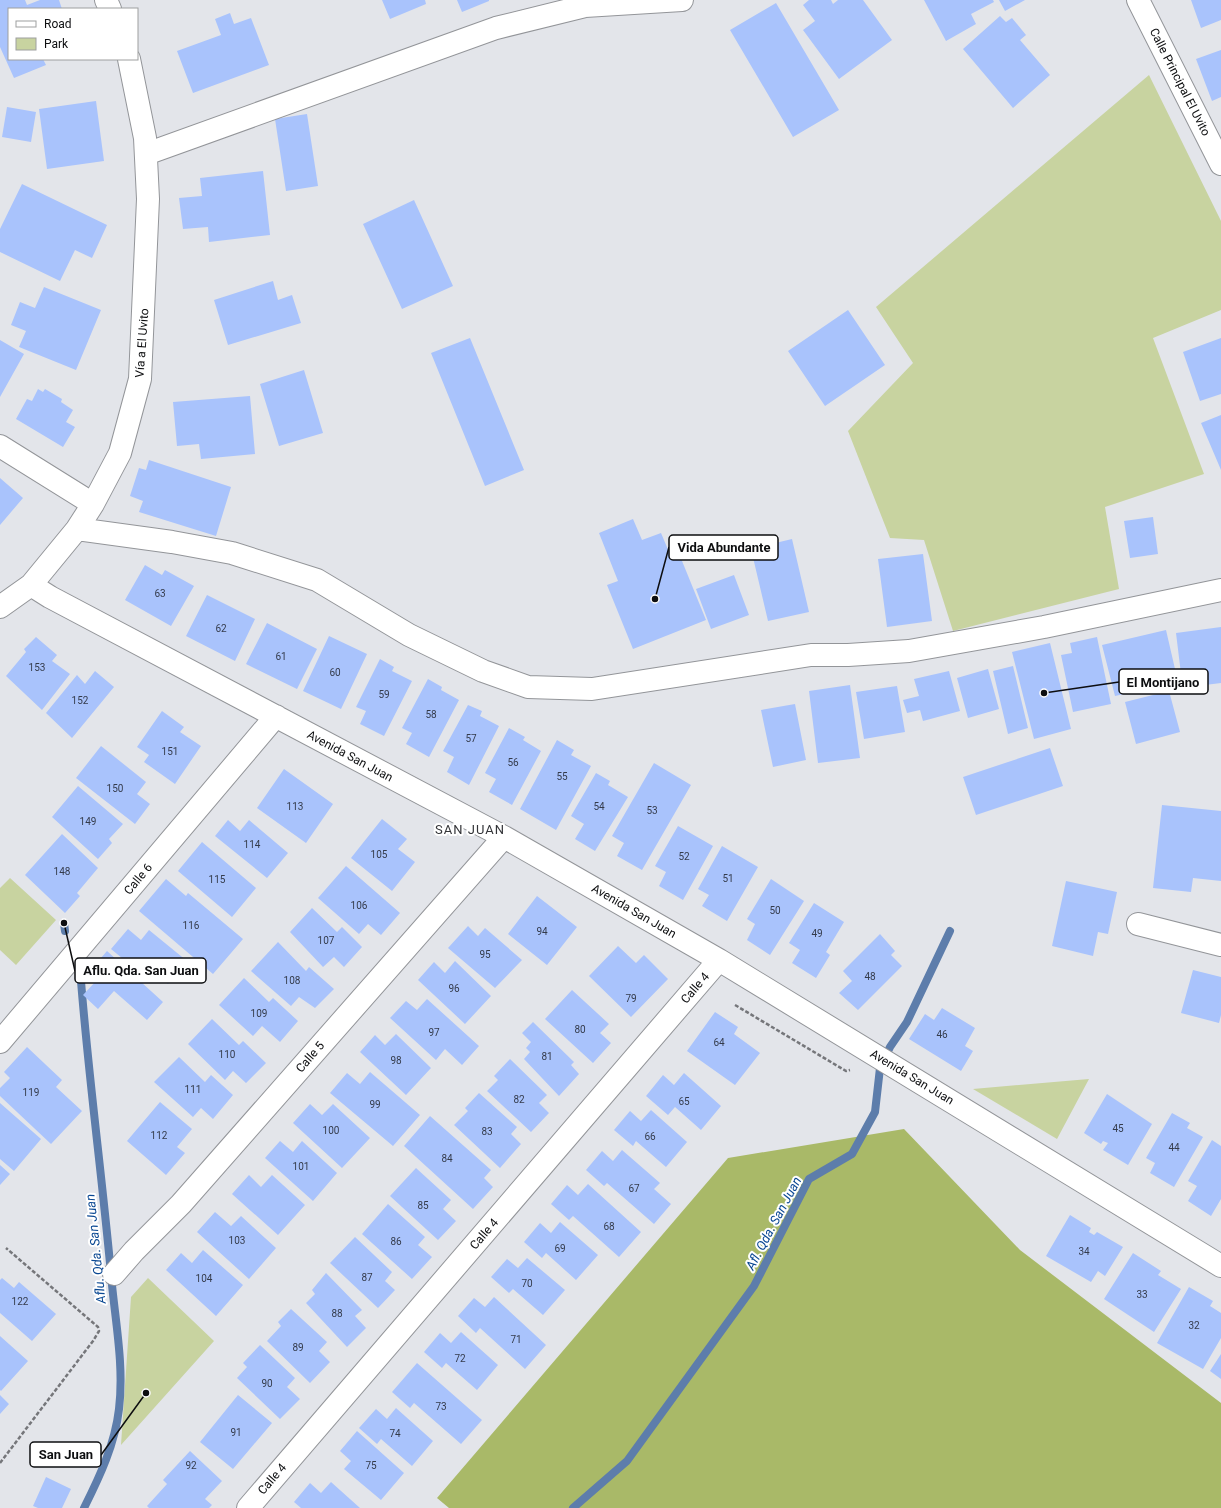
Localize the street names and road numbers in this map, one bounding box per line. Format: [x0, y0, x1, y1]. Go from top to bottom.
street label: Calle Principal El Uvito [1147, 26, 1213, 138]
street label: Vía a El Uvito [133, 308, 151, 378]
street label: Avenida San Juan [305, 727, 395, 785]
street label: Calle 6 [121, 860, 155, 897]
street label: Avenida San Juan [589, 881, 679, 941]
street label: Calle 4 [678, 970, 712, 1006]
street label: Calle 5 [293, 1039, 327, 1075]
street label: Avenida San Juan [868, 1047, 956, 1107]
street label: Calle 4 [467, 1216, 501, 1252]
street label: Calle 4 [255, 1461, 289, 1497]

